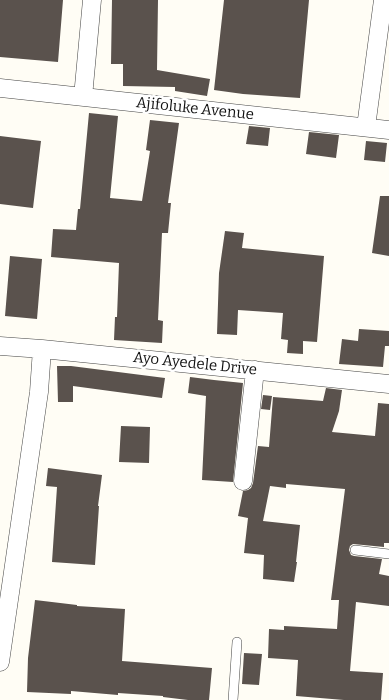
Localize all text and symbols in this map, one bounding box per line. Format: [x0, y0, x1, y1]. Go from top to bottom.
street label: Ajifoluke Avenue [135, 94, 255, 124]
street label: Ayo Ayedele Drive [132, 349, 258, 379]

